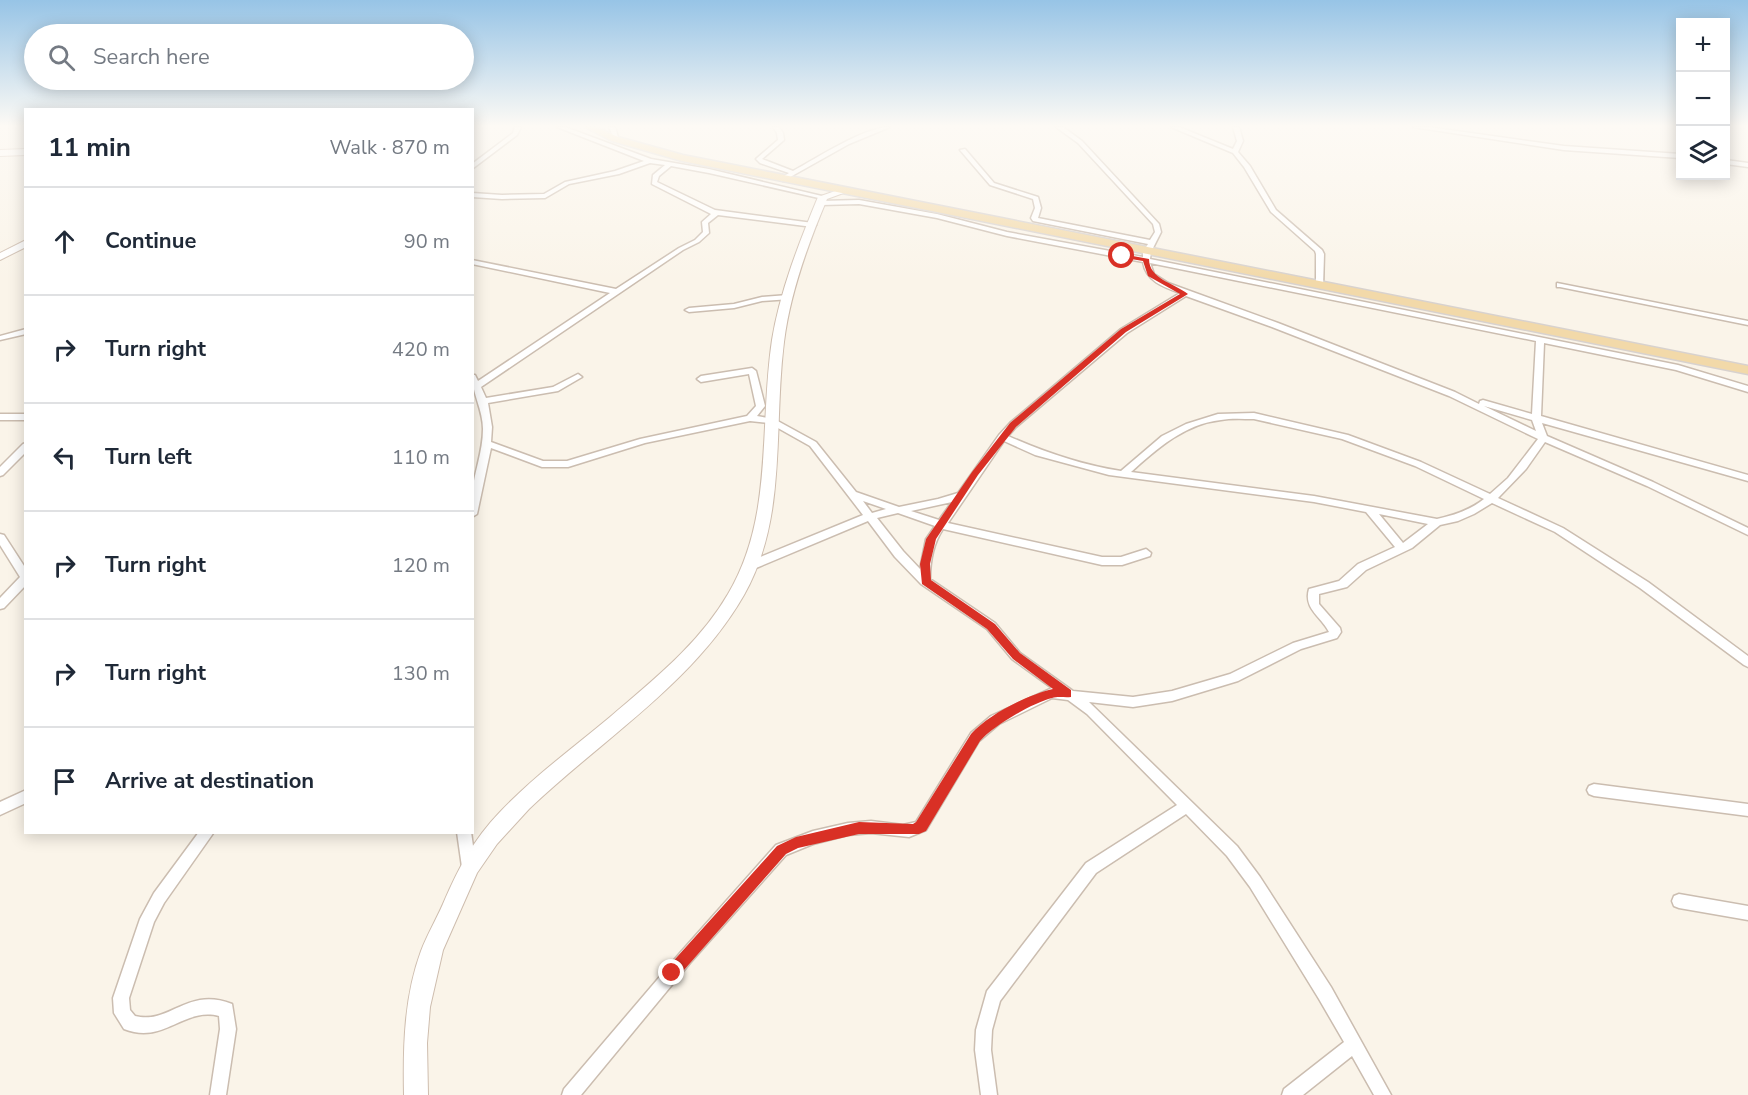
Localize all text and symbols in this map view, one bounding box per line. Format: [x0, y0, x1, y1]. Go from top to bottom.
map controls [1676, 18, 1730, 180]
button: + [1676, 18, 1730, 72]
search box [24, 24, 474, 90]
icon: search [45, 41, 78, 74]
text: Search here [93, 42, 210, 72]
button: − [1676, 72, 1730, 126]
button: layers [1676, 126, 1730, 180]
text: 11 min [48, 130, 131, 165]
text: Walk · 870 m [330, 134, 450, 161]
icon: ahead [48, 225, 81, 258]
text: Continue [105, 226, 196, 256]
text: 90 m [404, 228, 450, 255]
route start [1108, 242, 1134, 268]
icon: right [48, 333, 81, 366]
text: Turn right [105, 334, 206, 364]
text: 420 m [392, 336, 450, 363]
icon: left [48, 441, 81, 474]
text: Turn left [105, 442, 192, 472]
text: 110 m [392, 444, 450, 471]
icon: right [48, 549, 81, 582]
text: Turn right [105, 550, 206, 580]
text: 120 m [392, 552, 450, 579]
icon: right [48, 657, 81, 690]
text: Turn right [105, 658, 206, 688]
text: 130 m [392, 660, 450, 687]
icon: arrive [48, 765, 81, 798]
text: Arrive at destination [105, 766, 314, 796]
route end [658, 959, 684, 985]

